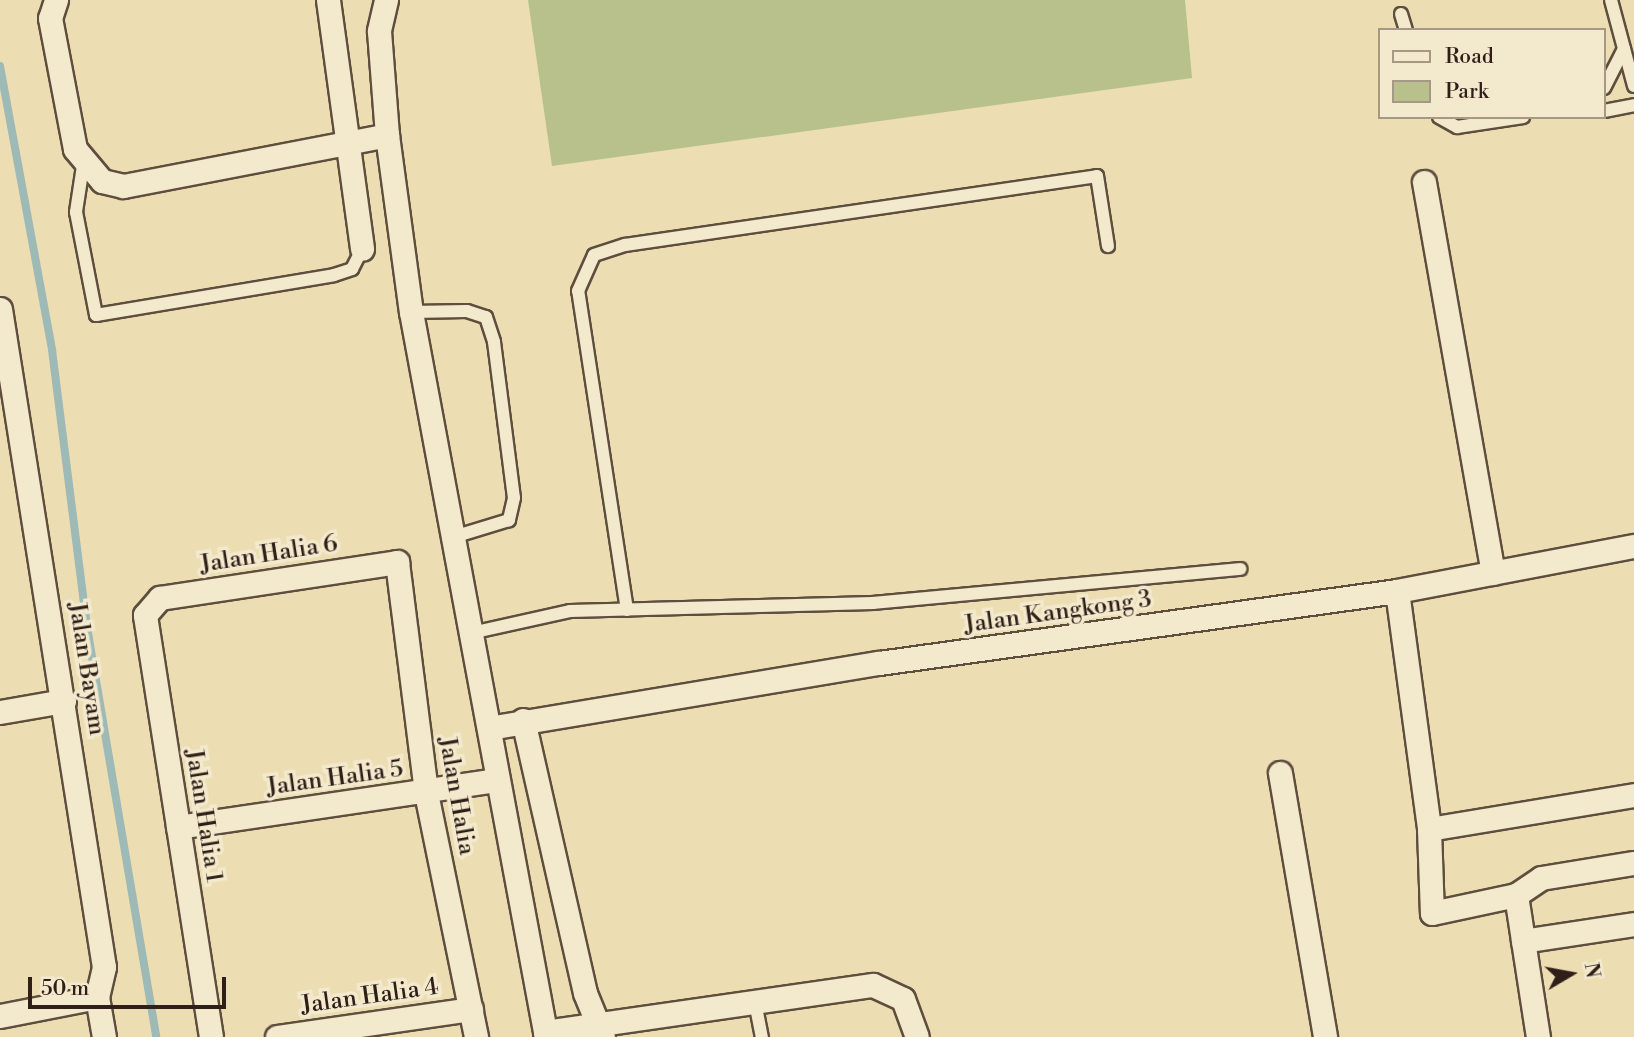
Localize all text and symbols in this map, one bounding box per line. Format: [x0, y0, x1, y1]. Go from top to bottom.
legend [1378, 28, 1606, 119]
text: Road [1445, 44, 1494, 70]
text: Park [1445, 79, 1489, 105]
street label: Jalan Halia 6 [198, 530, 340, 580]
street label: Jalan Kangkong 3 [963, 586, 1153, 640]
street label: Jalan Bayam [61, 600, 111, 738]
street label: Jalan Halia [431, 735, 481, 857]
street label: Jalan Halia 1 [178, 747, 228, 885]
street label: Jalan Halia 5 [265, 755, 405, 803]
north arrow [1536, 939, 1606, 1009]
text: N [1579, 961, 1605, 980]
scale bar [32, 964, 229, 1008]
street label: Jalan Halia 4 [299, 973, 441, 1021]
text: 50 m [41, 976, 89, 1002]

